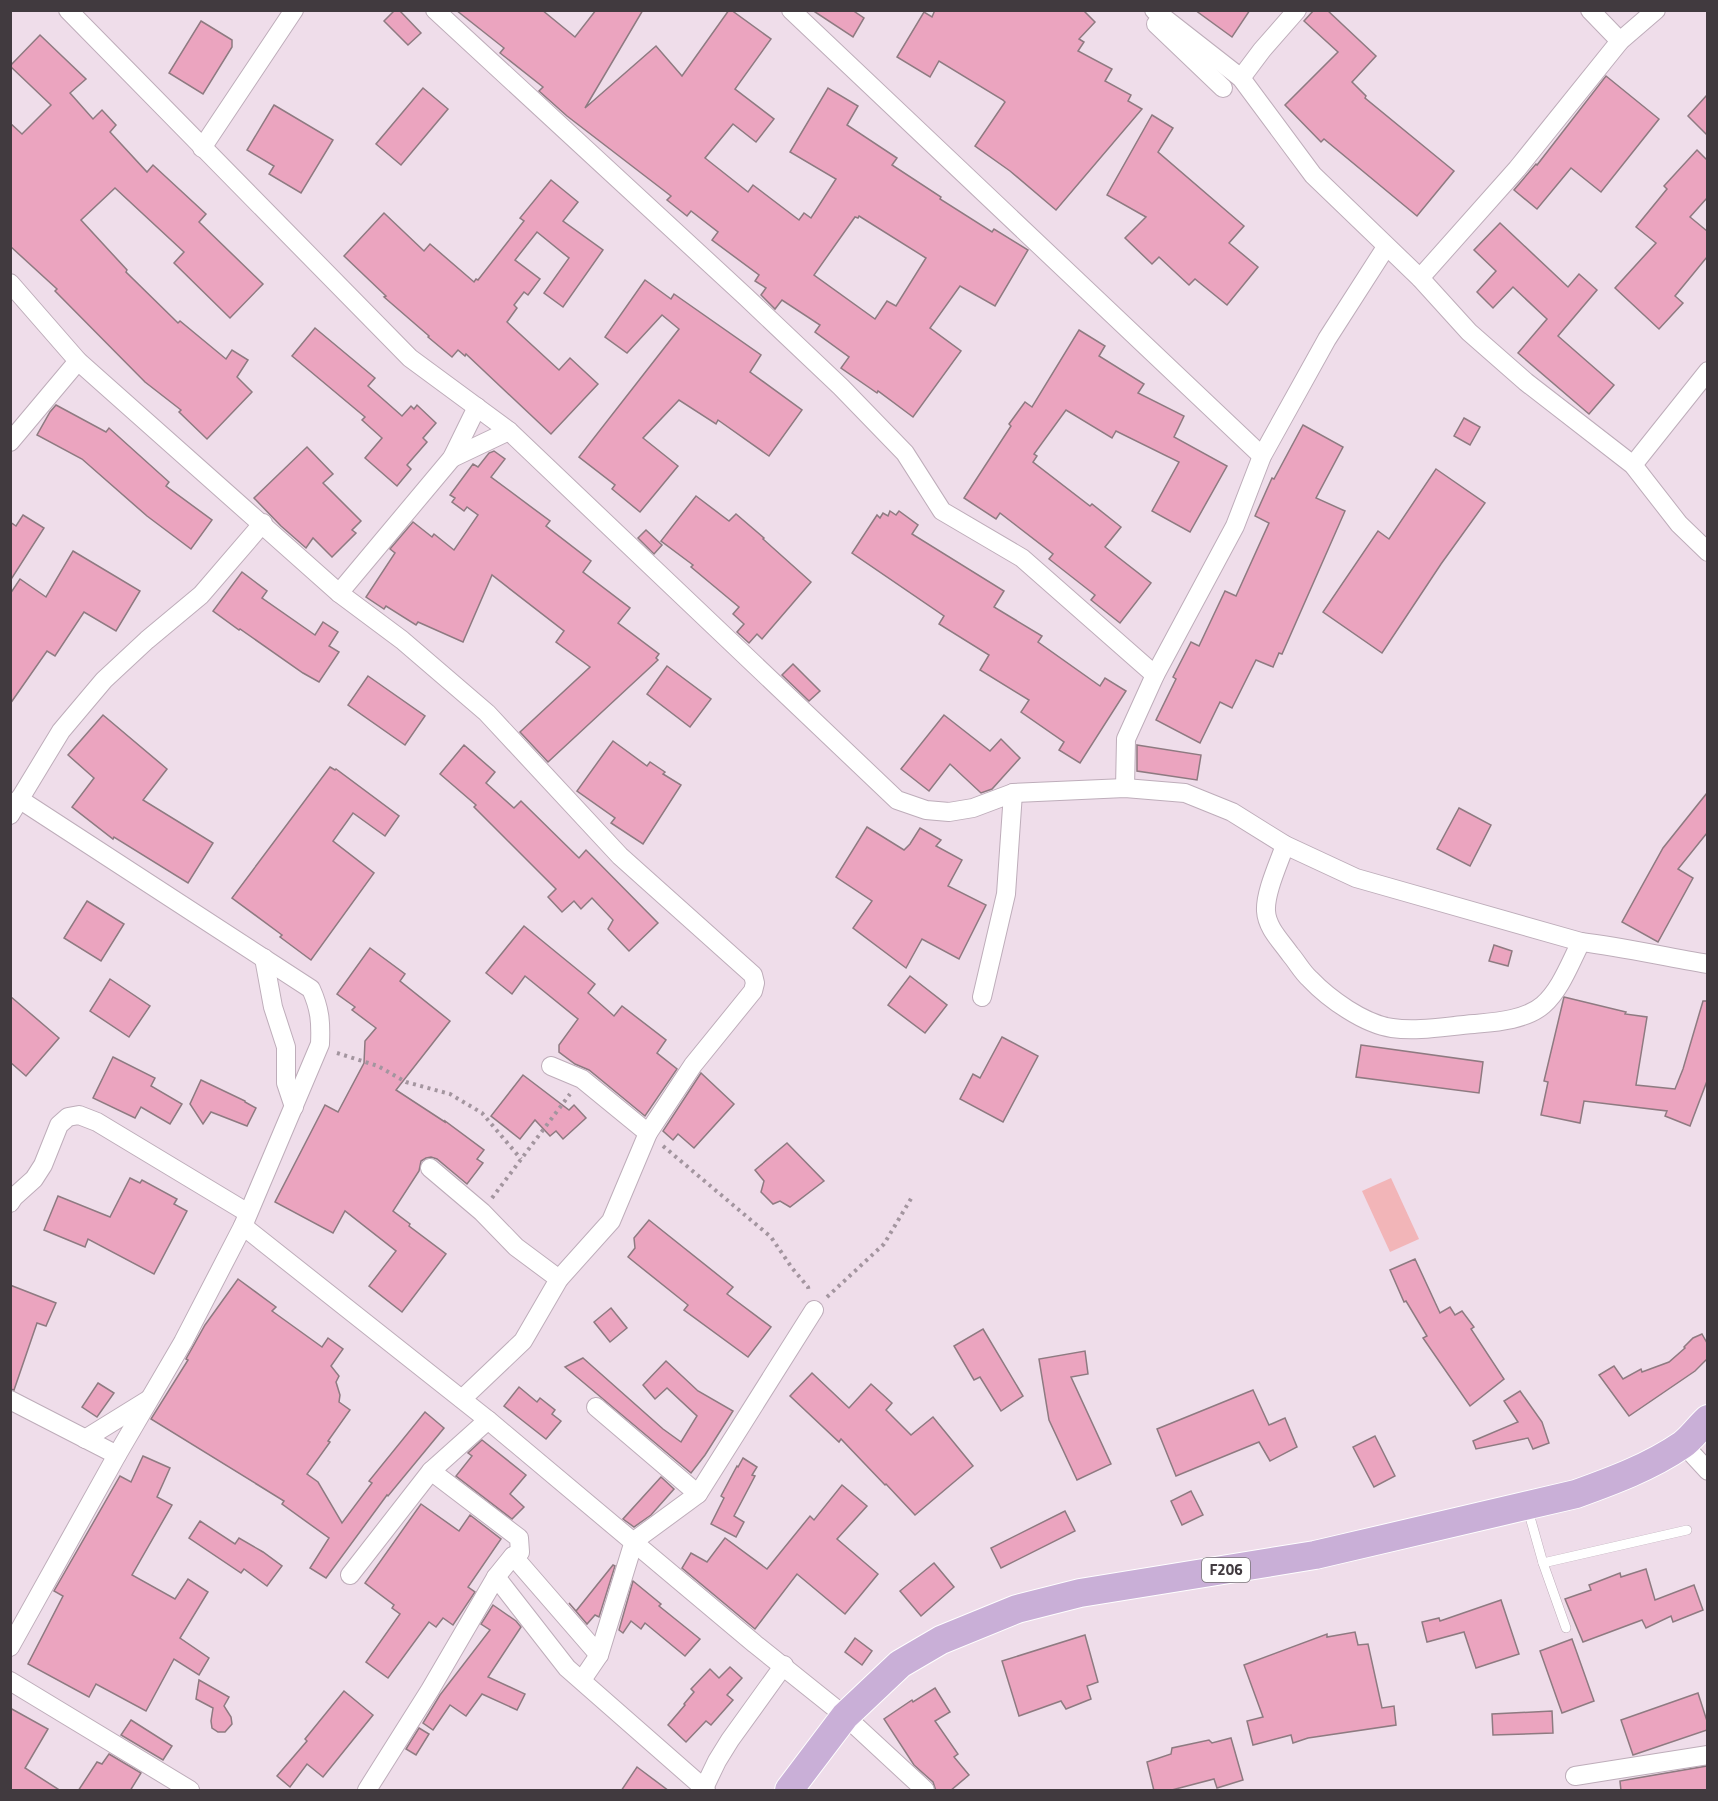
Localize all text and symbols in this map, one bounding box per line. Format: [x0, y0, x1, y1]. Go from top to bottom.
road number: F206 [1202, 1558, 1250, 1582]

